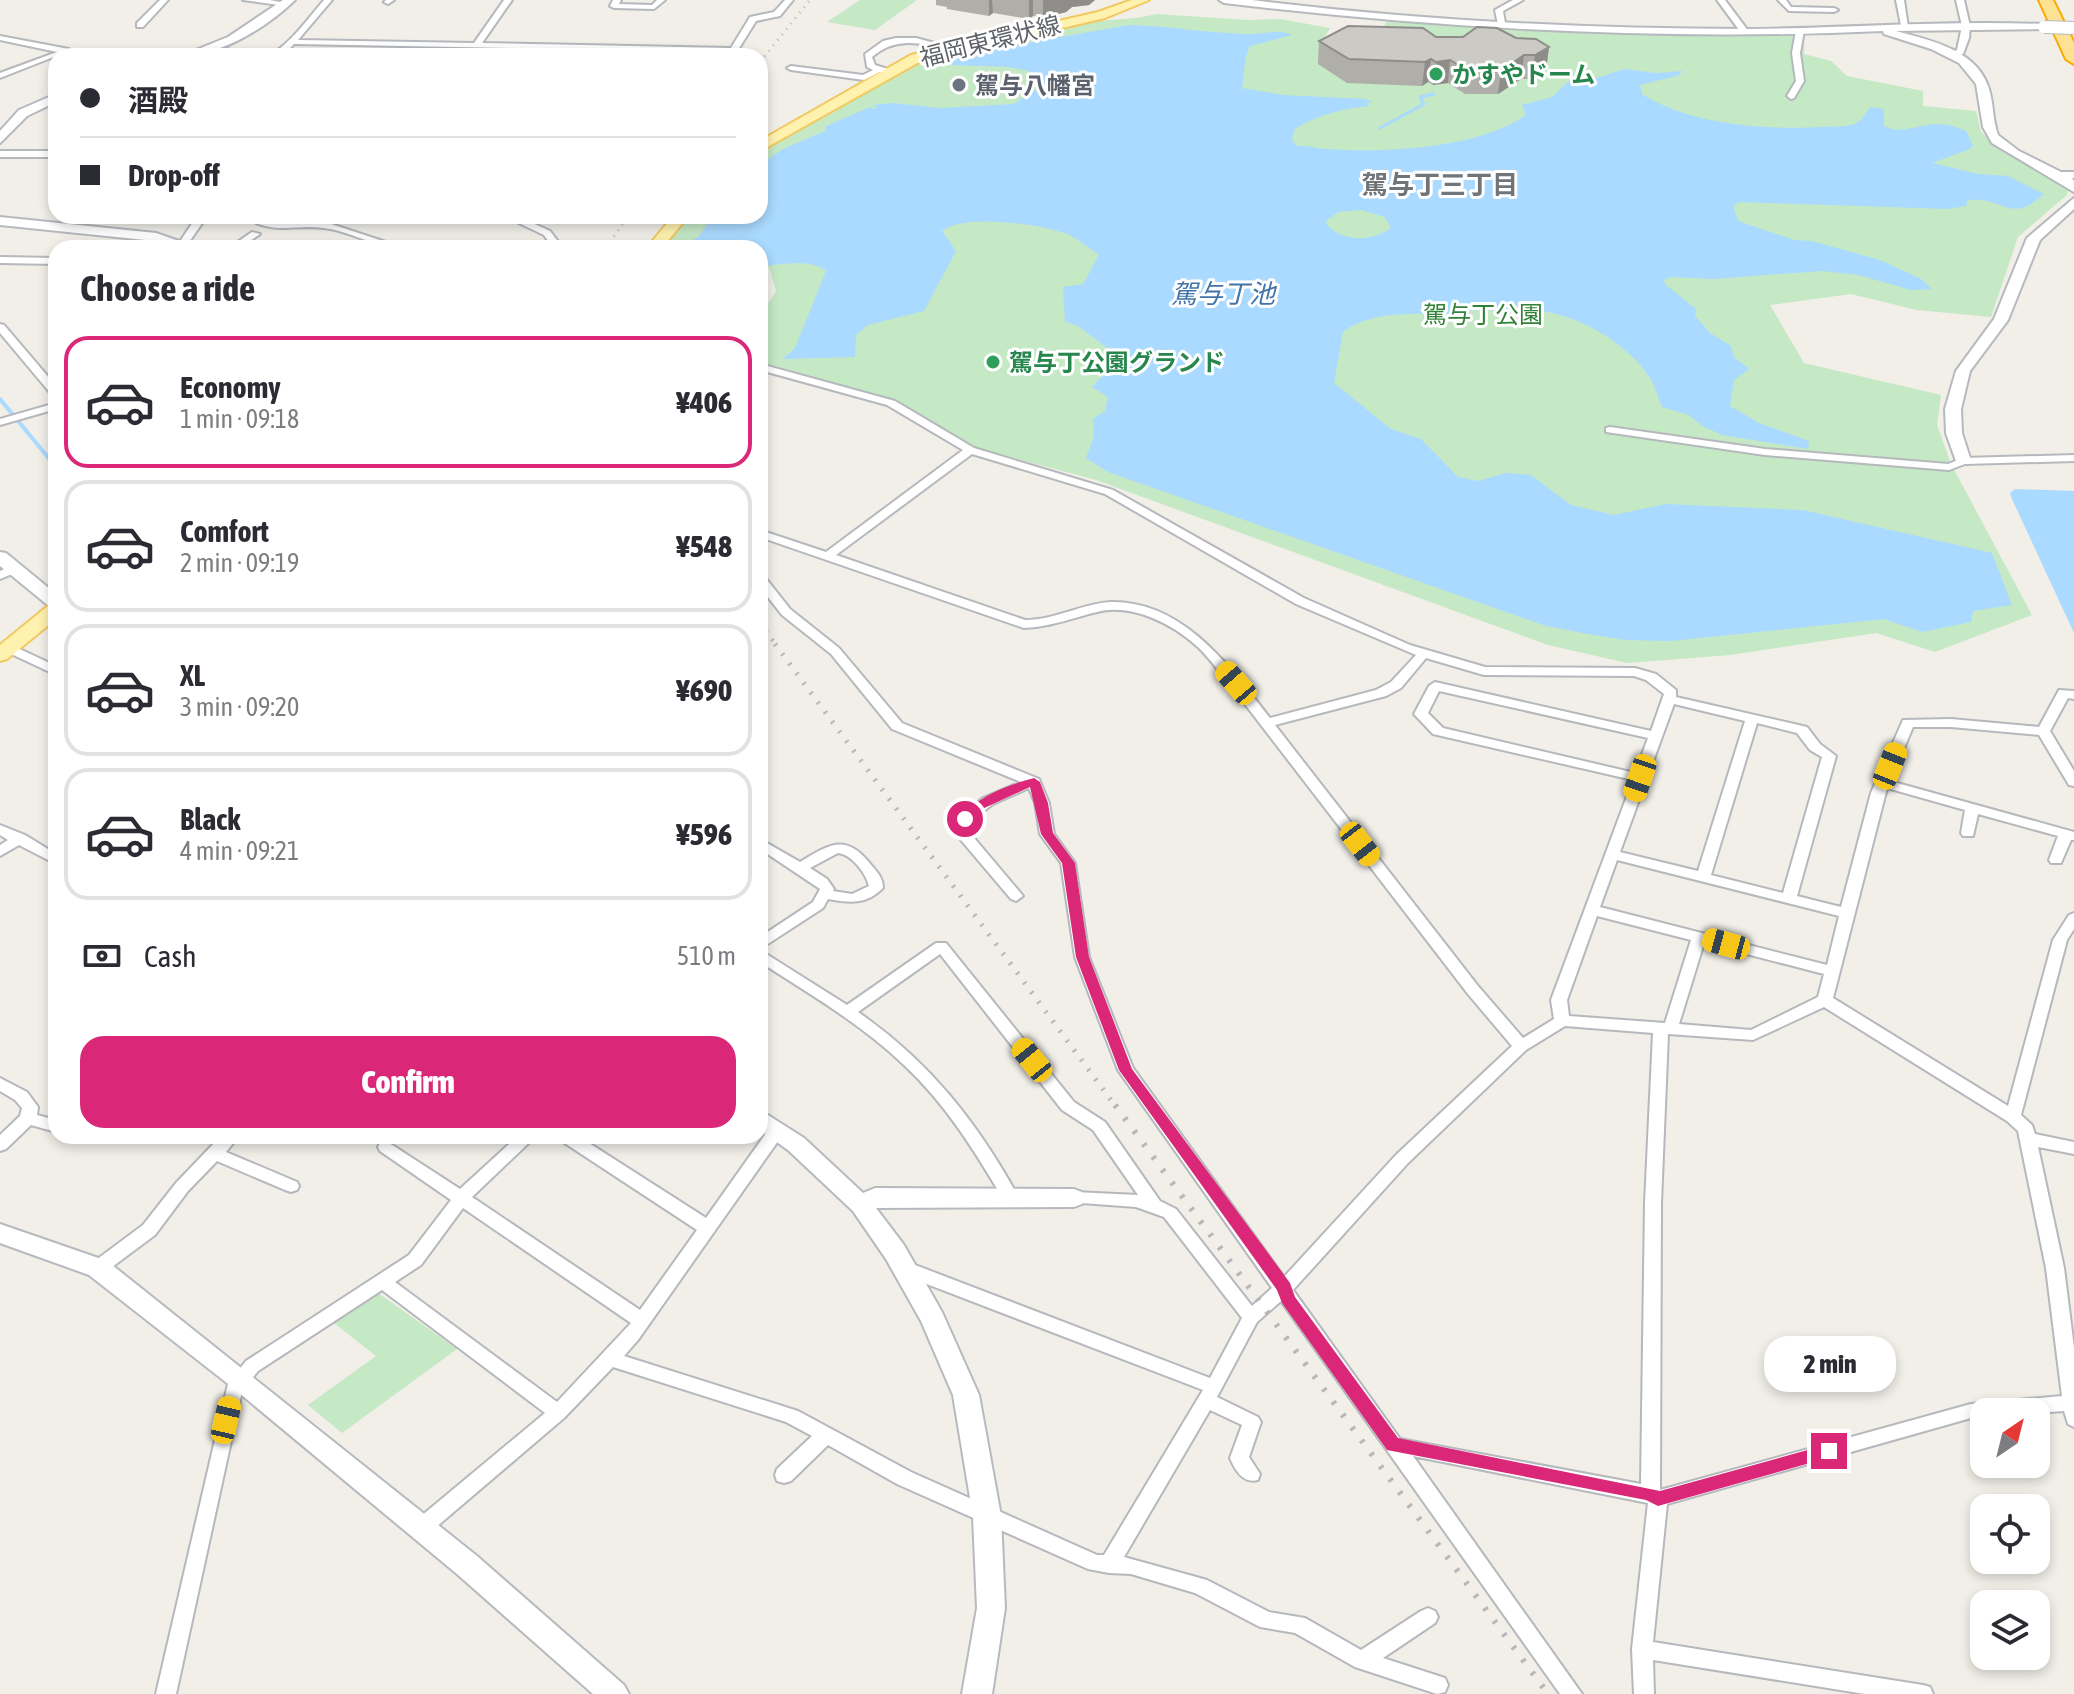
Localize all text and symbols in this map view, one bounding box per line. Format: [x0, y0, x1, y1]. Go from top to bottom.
street label: 福岡東環状線 [917, 10, 1063, 72]
place label: かすやドーム [1452, 61, 1595, 88]
marker: かすやドーム [1427, 65, 1445, 83]
place label: 駕与八幡宮 [975, 72, 1095, 99]
marker: 駕与八幡宮 [950, 76, 968, 94]
text: 酒殿 [128, 83, 188, 117]
text: Drop-off [128, 158, 220, 192]
district label: 駕与丁三丁目 [1362, 170, 1518, 200]
text: Choose a ride [80, 267, 255, 309]
water label: 駕与丁池 [1171, 279, 1278, 309]
park label: 駕与丁公園 [1423, 301, 1543, 328]
place label: 駕与丁公園グランド [1009, 349, 1225, 376]
marker: 駕与丁公園グランド [984, 353, 1002, 371]
icon: car [84, 366, 156, 438]
text: Economy [180, 370, 281, 404]
text: ¥406 [676, 385, 732, 419]
text: 1 min · 09:18 [180, 404, 299, 434]
icon: car [84, 510, 156, 582]
text: Comfort [180, 514, 269, 548]
text: ¥548 [676, 529, 732, 563]
text: 2 min · 09:19 [180, 548, 299, 578]
icon: car [84, 654, 156, 726]
car [1211, 657, 1261, 709]
text: XL [180, 658, 205, 692]
text: ¥690 [676, 673, 732, 707]
text: 3 min · 09:20 [180, 692, 299, 722]
car [1870, 739, 1910, 793]
car [1621, 751, 1659, 805]
icon: car [84, 798, 156, 870]
route start [947, 801, 983, 837]
text: Black [180, 802, 240, 836]
text: ¥596 [676, 817, 732, 851]
car [1336, 818, 1384, 870]
text: 4 min · 09:21 [180, 836, 299, 866]
car [1700, 926, 1752, 962]
icon: cash [80, 934, 124, 978]
text: Cash [144, 939, 197, 973]
text: 510 m [677, 941, 736, 971]
car [1008, 1034, 1056, 1086]
button: Confirm [80, 1036, 736, 1128]
callout: 2 min [1763, 1335, 1895, 1391]
text: 2 min [1803, 1349, 1857, 1379]
car [209, 1394, 243, 1446]
north arrow [1970, 1398, 2050, 1478]
map controls [1970, 1398, 2050, 1670]
route end [1811, 1433, 1847, 1469]
button: locate [1970, 1494, 2050, 1574]
button: layers [1970, 1590, 2050, 1670]

